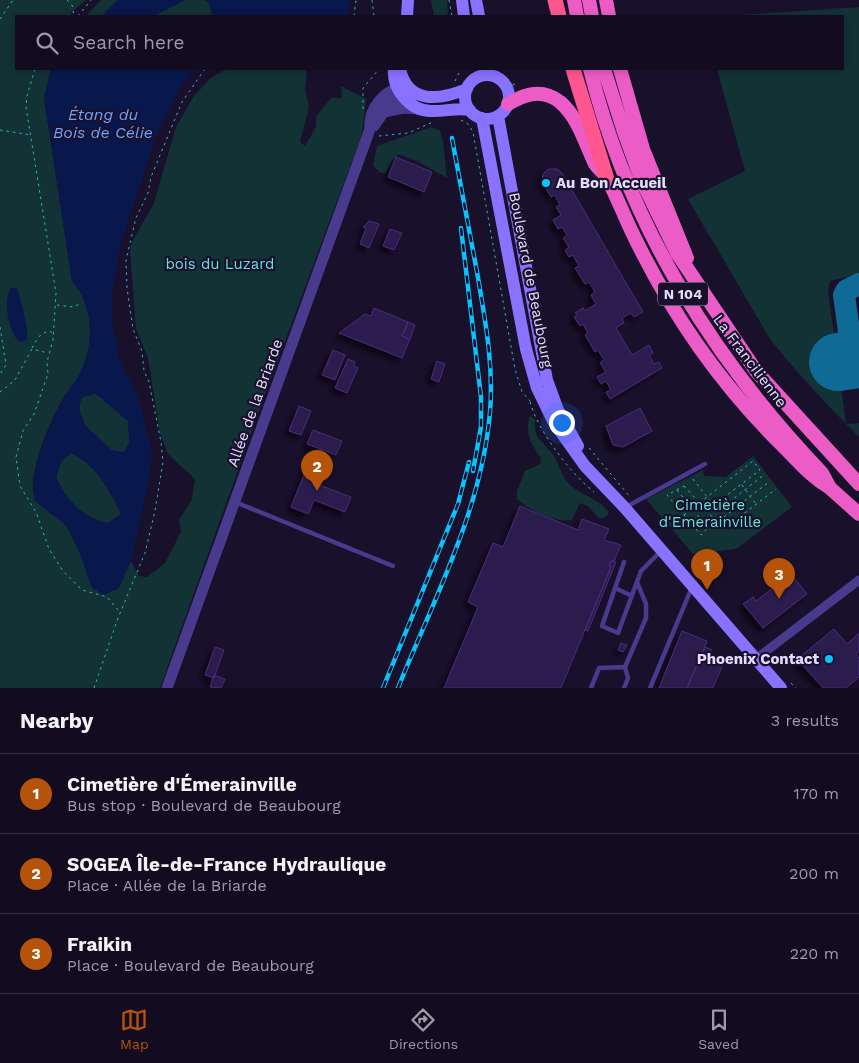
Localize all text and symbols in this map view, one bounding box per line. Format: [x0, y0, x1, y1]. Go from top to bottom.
search box [15, 15, 844, 70]
icon: search [33, 29, 61, 57]
text: Search here [73, 31, 184, 54]
water label: Étang du Bois de Célie [53, 105, 153, 142]
place label: Au Bon Accueil [556, 174, 666, 192]
marker: Au Bon Accueil [540, 177, 552, 189]
street label: Boulevard de Beaubourg [505, 191, 557, 369]
park label: bois du Luzard [165, 255, 275, 273]
road number: N 104 [658, 282, 708, 306]
street label: La Francilienne [709, 311, 791, 411]
street label: Allée de la Briarde [223, 337, 287, 469]
your location [549, 410, 575, 436]
pin: 2 [301, 450, 333, 491]
park label: Cimetière d'Emerainville [659, 496, 761, 531]
pin: 1 [691, 549, 723, 590]
pin: 3 [763, 558, 795, 599]
place label: Phoenix Contact [697, 650, 819, 668]
marker: Phoenix Contact [823, 653, 835, 665]
text: Nearby [20, 708, 93, 733]
text: 3 results [771, 711, 839, 730]
text: Cimetière d'Émerainville [67, 773, 297, 796]
text: 1 [33, 784, 39, 803]
text: 170 m [793, 784, 839, 803]
text: Bus stop · Boulevard de Beaubourg [67, 796, 341, 815]
text: SOGEA Île-de-France Hydraulique [67, 853, 386, 876]
text: 2 [31, 864, 41, 883]
text: 200 m [789, 864, 839, 883]
text: Place · Allée de la Briarde [67, 876, 267, 895]
text: Fraikin [67, 933, 132, 956]
text: 3 [31, 944, 41, 963]
text: 220 m [790, 944, 839, 963]
text: Place · Boulevard de Beaubourg [67, 956, 314, 975]
tab: Map [120, 1006, 149, 1052]
tab: Directions [389, 1006, 458, 1052]
tab: Saved [698, 1006, 739, 1052]

